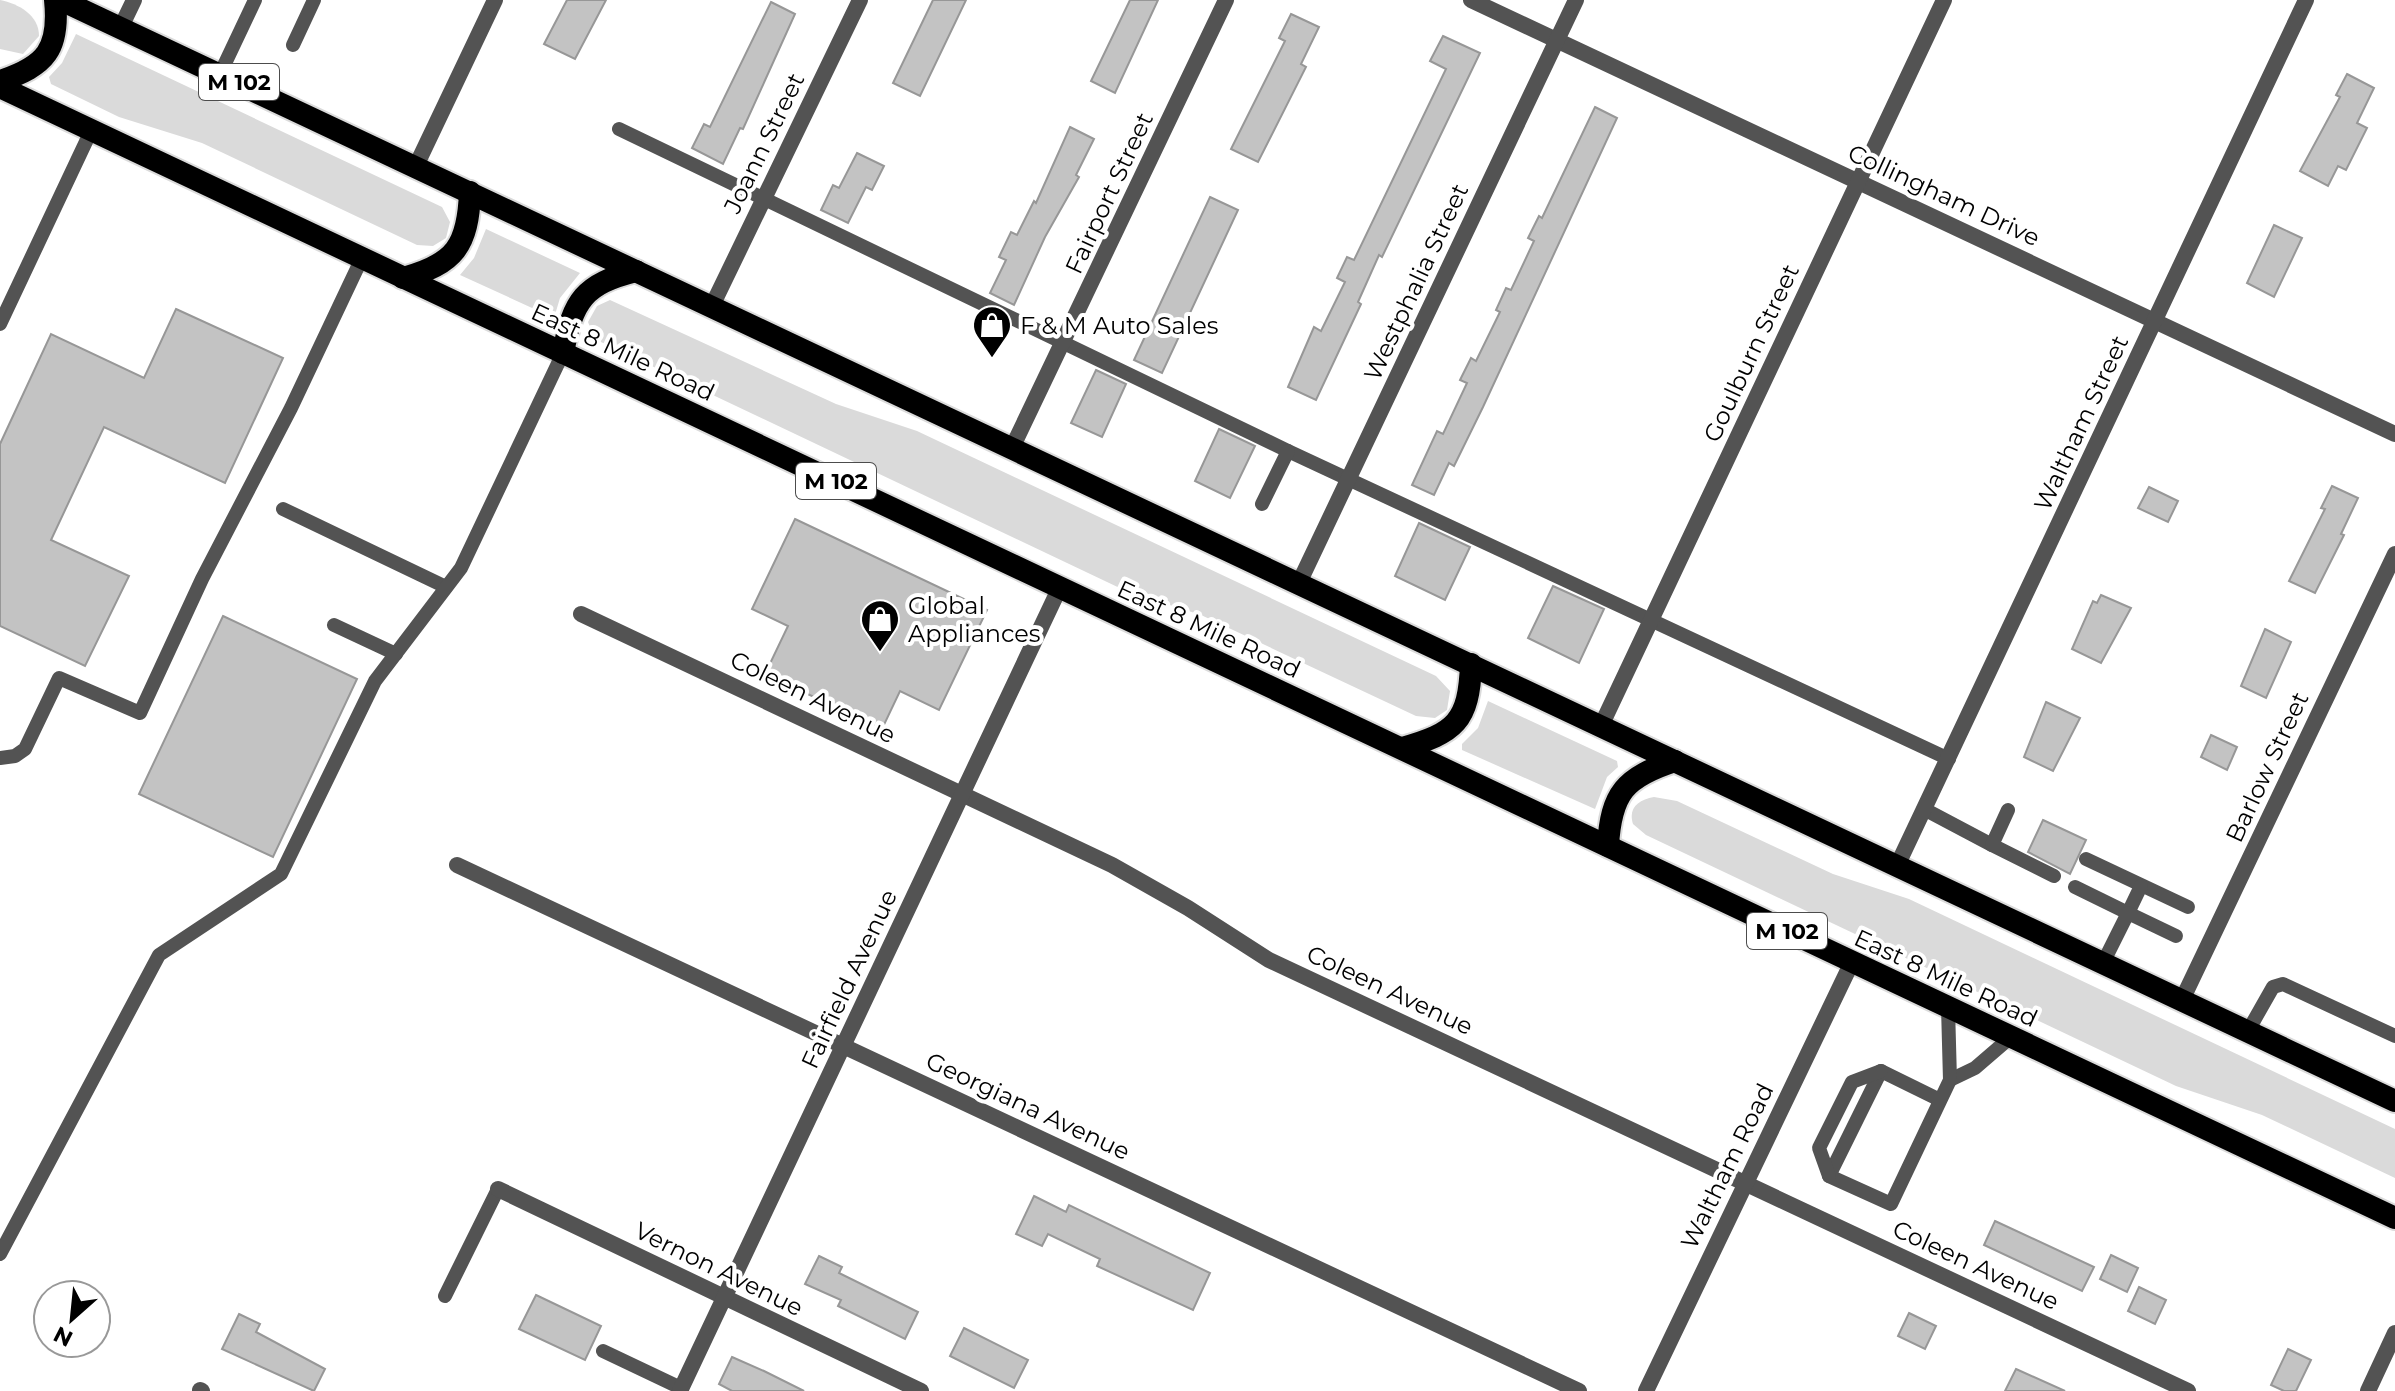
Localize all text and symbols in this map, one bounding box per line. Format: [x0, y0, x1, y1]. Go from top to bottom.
road number: M 102 [199, 64, 279, 100]
street label: Joann Street [717, 68, 811, 219]
street label: Fairport Street [1059, 108, 1159, 278]
street label: Collingham Drive [1843, 138, 2045, 252]
street label: Westphalia Street [1358, 179, 1474, 385]
street label: Goulburn Street [1697, 259, 1805, 447]
street label: East 8 Mile Road [527, 297, 719, 407]
shop icon: F & M Auto Sales [971, 304, 1013, 359]
place label: F & M Auto Sales [1020, 311, 1218, 340]
street label: Waltham Street [2028, 330, 2134, 515]
road number: M 102 [796, 463, 876, 499]
street label: East 8 Mile Road [1113, 574, 1305, 684]
place label: Global Appliances [908, 591, 1041, 648]
shop icon: Global Appliances [859, 598, 901, 653]
street label: Coleen Avenue [726, 645, 900, 749]
street label: Barlow Street [2219, 687, 2315, 847]
street label: Fairfield Avenue [795, 885, 903, 1073]
road number: M 102 [1747, 913, 1827, 949]
street label: East 8 Mile Road [1850, 923, 2042, 1033]
street label: Coleen Avenue [1302, 939, 1478, 1041]
street label: Georgiana Avenue [921, 1046, 1135, 1166]
street label: Waltham Road [1674, 1079, 1780, 1253]
street label: Coleen Avenue [1888, 1214, 2064, 1316]
street label: Vernon Avenue [630, 1216, 808, 1322]
north arrow [32, 1279, 112, 1359]
text: N [49, 1320, 77, 1352]

